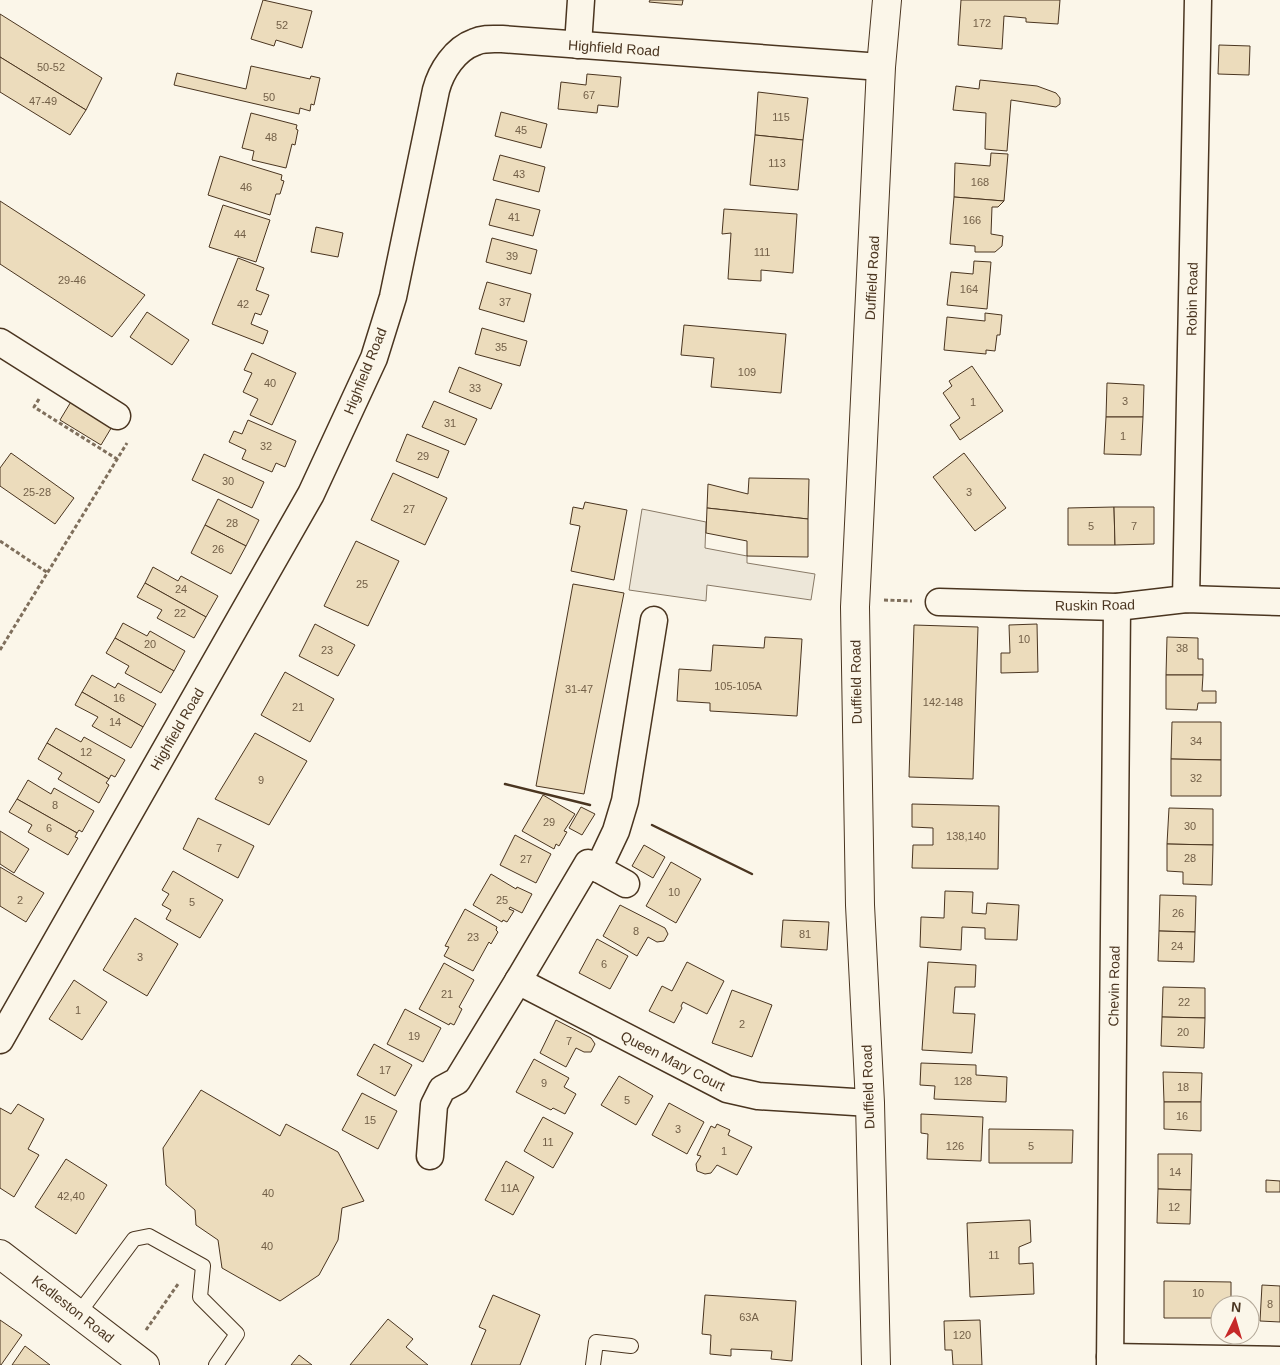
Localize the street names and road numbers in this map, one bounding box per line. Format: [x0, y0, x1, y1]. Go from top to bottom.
street label: Highfield Road [568, 37, 660, 59]
street label: Duffield Road [862, 235, 882, 321]
street label: Robin Road [1183, 262, 1201, 336]
street label: Highfield Road [340, 325, 390, 417]
street label: Ruskin Road [1055, 596, 1135, 614]
street label: Duffield Road [847, 640, 865, 724]
street label: Highfield Road [147, 685, 207, 773]
street label: Chevin Road [1105, 945, 1123, 1027]
street label: Queen Mary Court [618, 1028, 728, 1094]
street label: Duffield Road [859, 1044, 877, 1130]
street label: Kedleston Road [29, 1272, 117, 1346]

